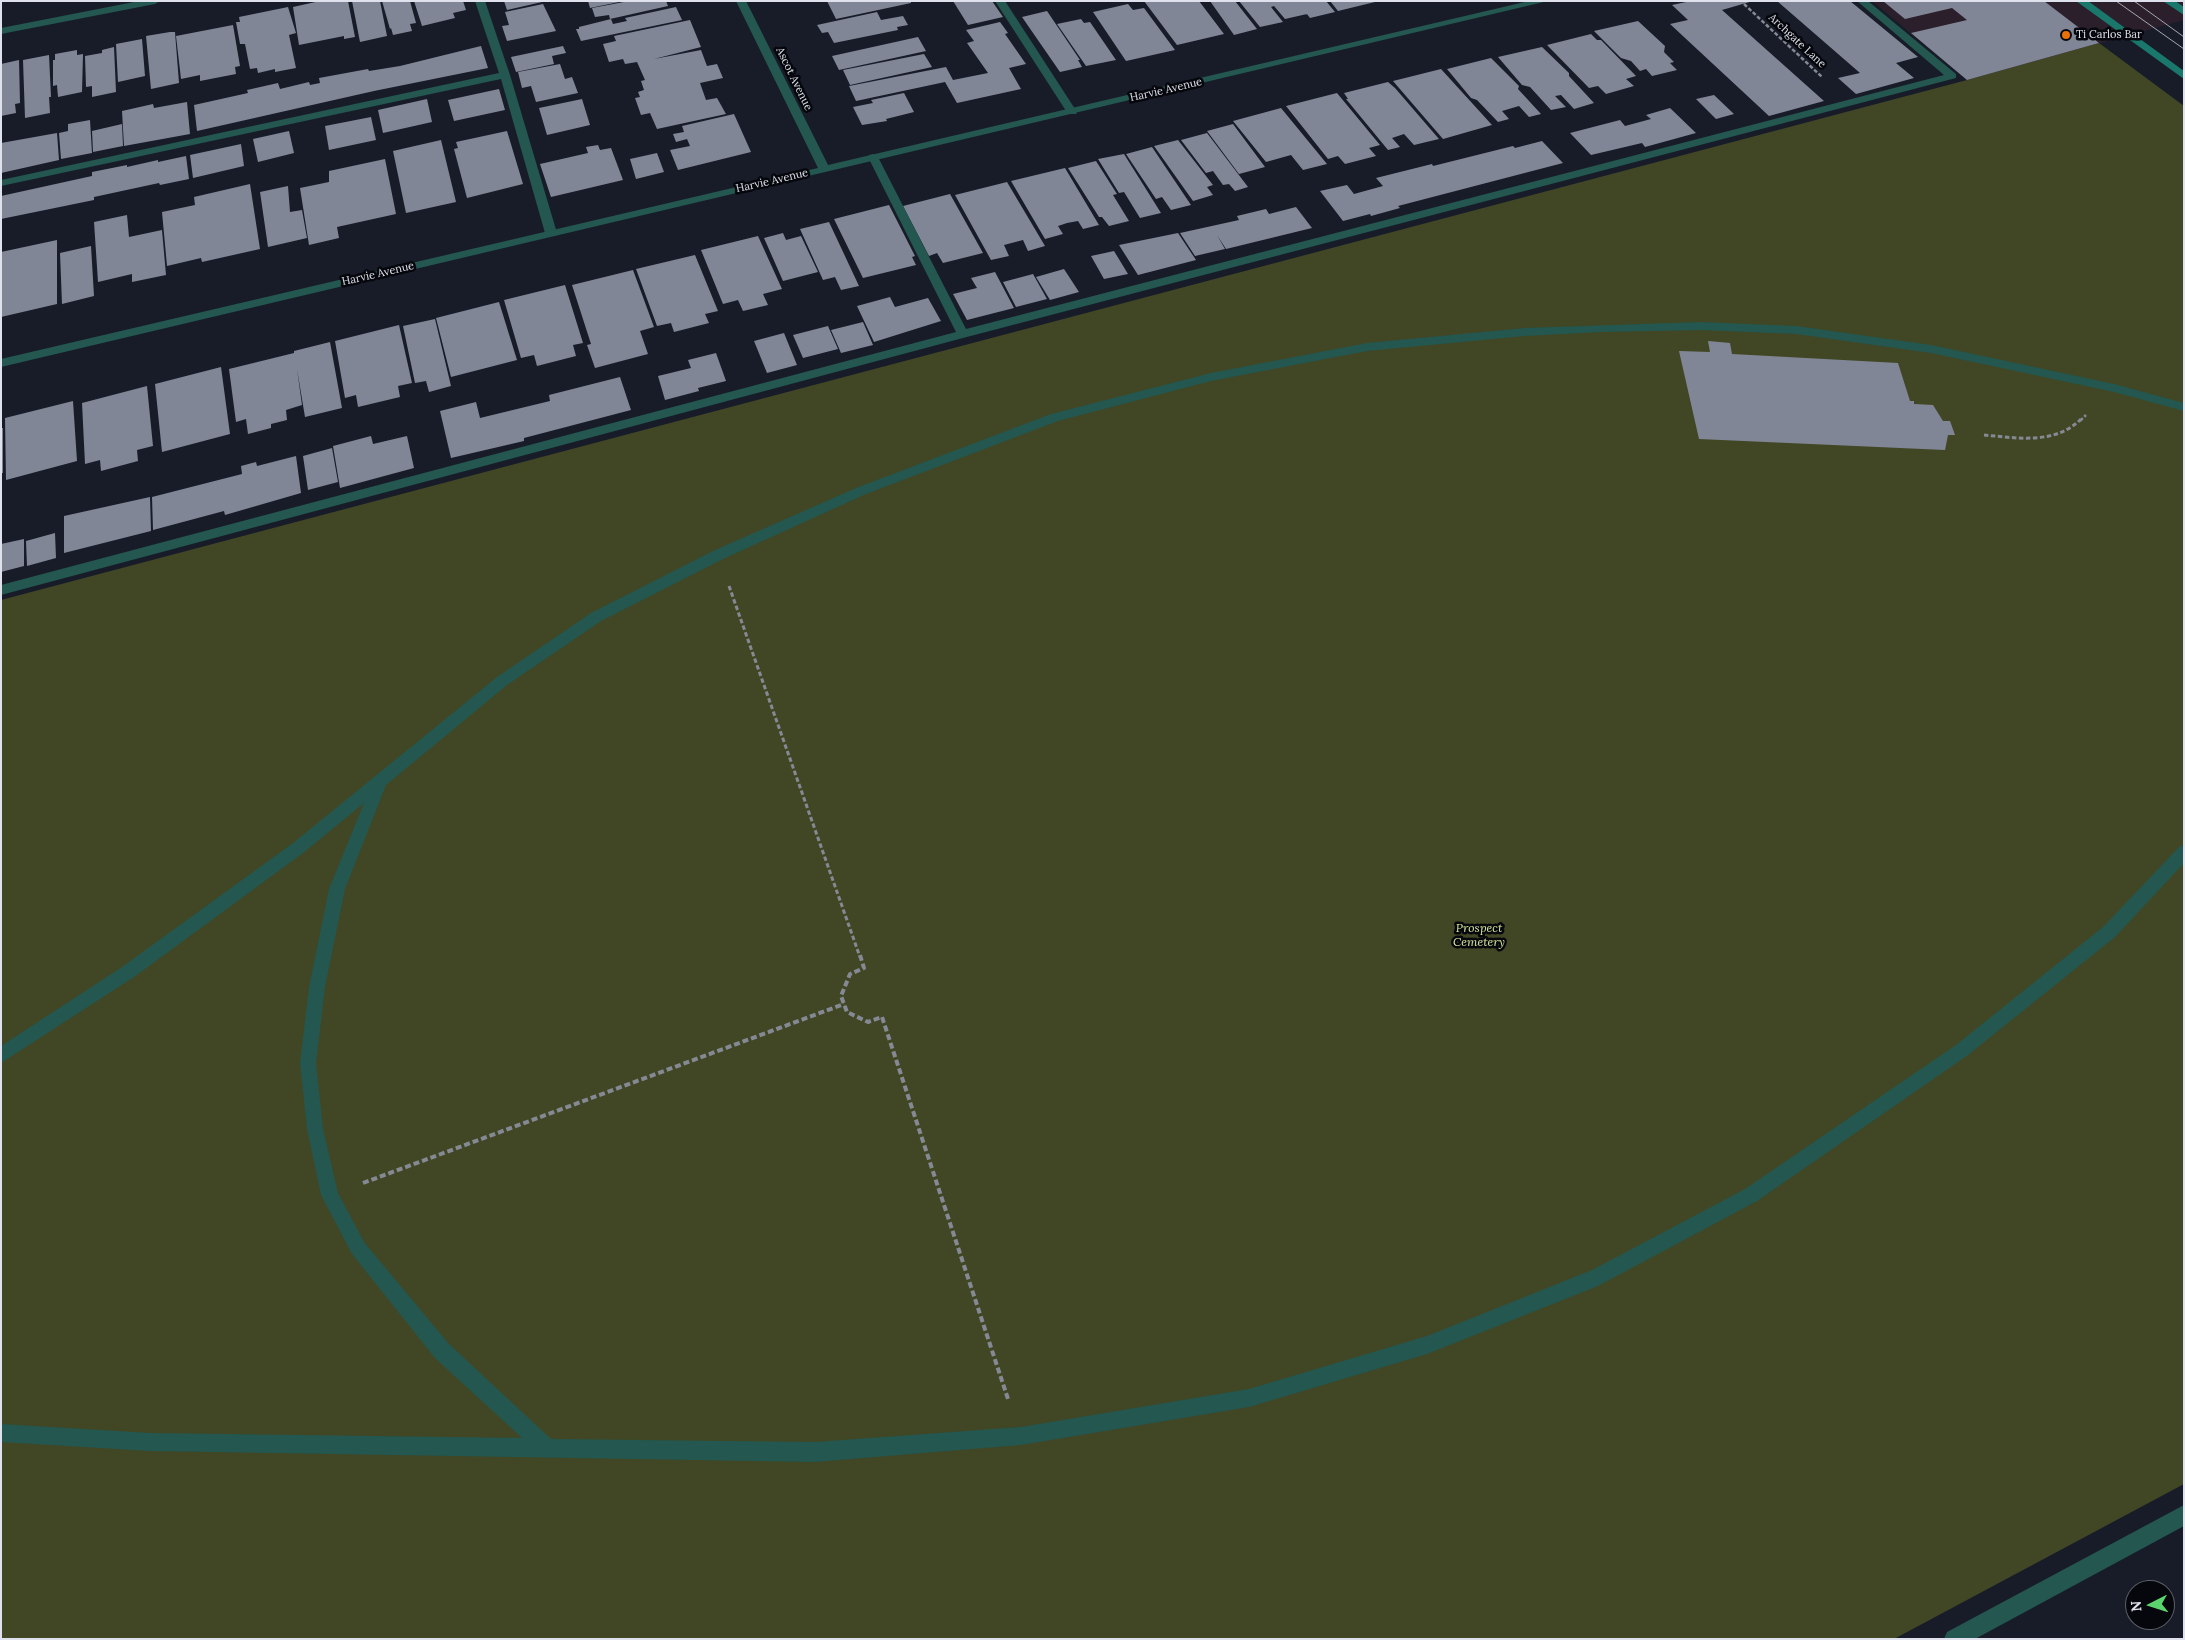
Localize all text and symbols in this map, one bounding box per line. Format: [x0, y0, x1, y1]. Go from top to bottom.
street label: Archgate Lane [1766, 11, 1828, 71]
place label: Ti Carlos Bar [2076, 28, 2142, 42]
marker: Ti Carlos Bar [2060, 29, 2072, 41]
street label: Ascot Avenue [773, 45, 815, 113]
street label: Harvie Avenue [1129, 75, 1203, 105]
street label: Harvie Avenue [735, 166, 809, 196]
street label: Harvie Avenue [341, 259, 415, 289]
park label: Prospect Cemetery [1453, 922, 1505, 950]
north arrow [2125, 1580, 2175, 1630]
text: N [2127, 1600, 2145, 1612]

